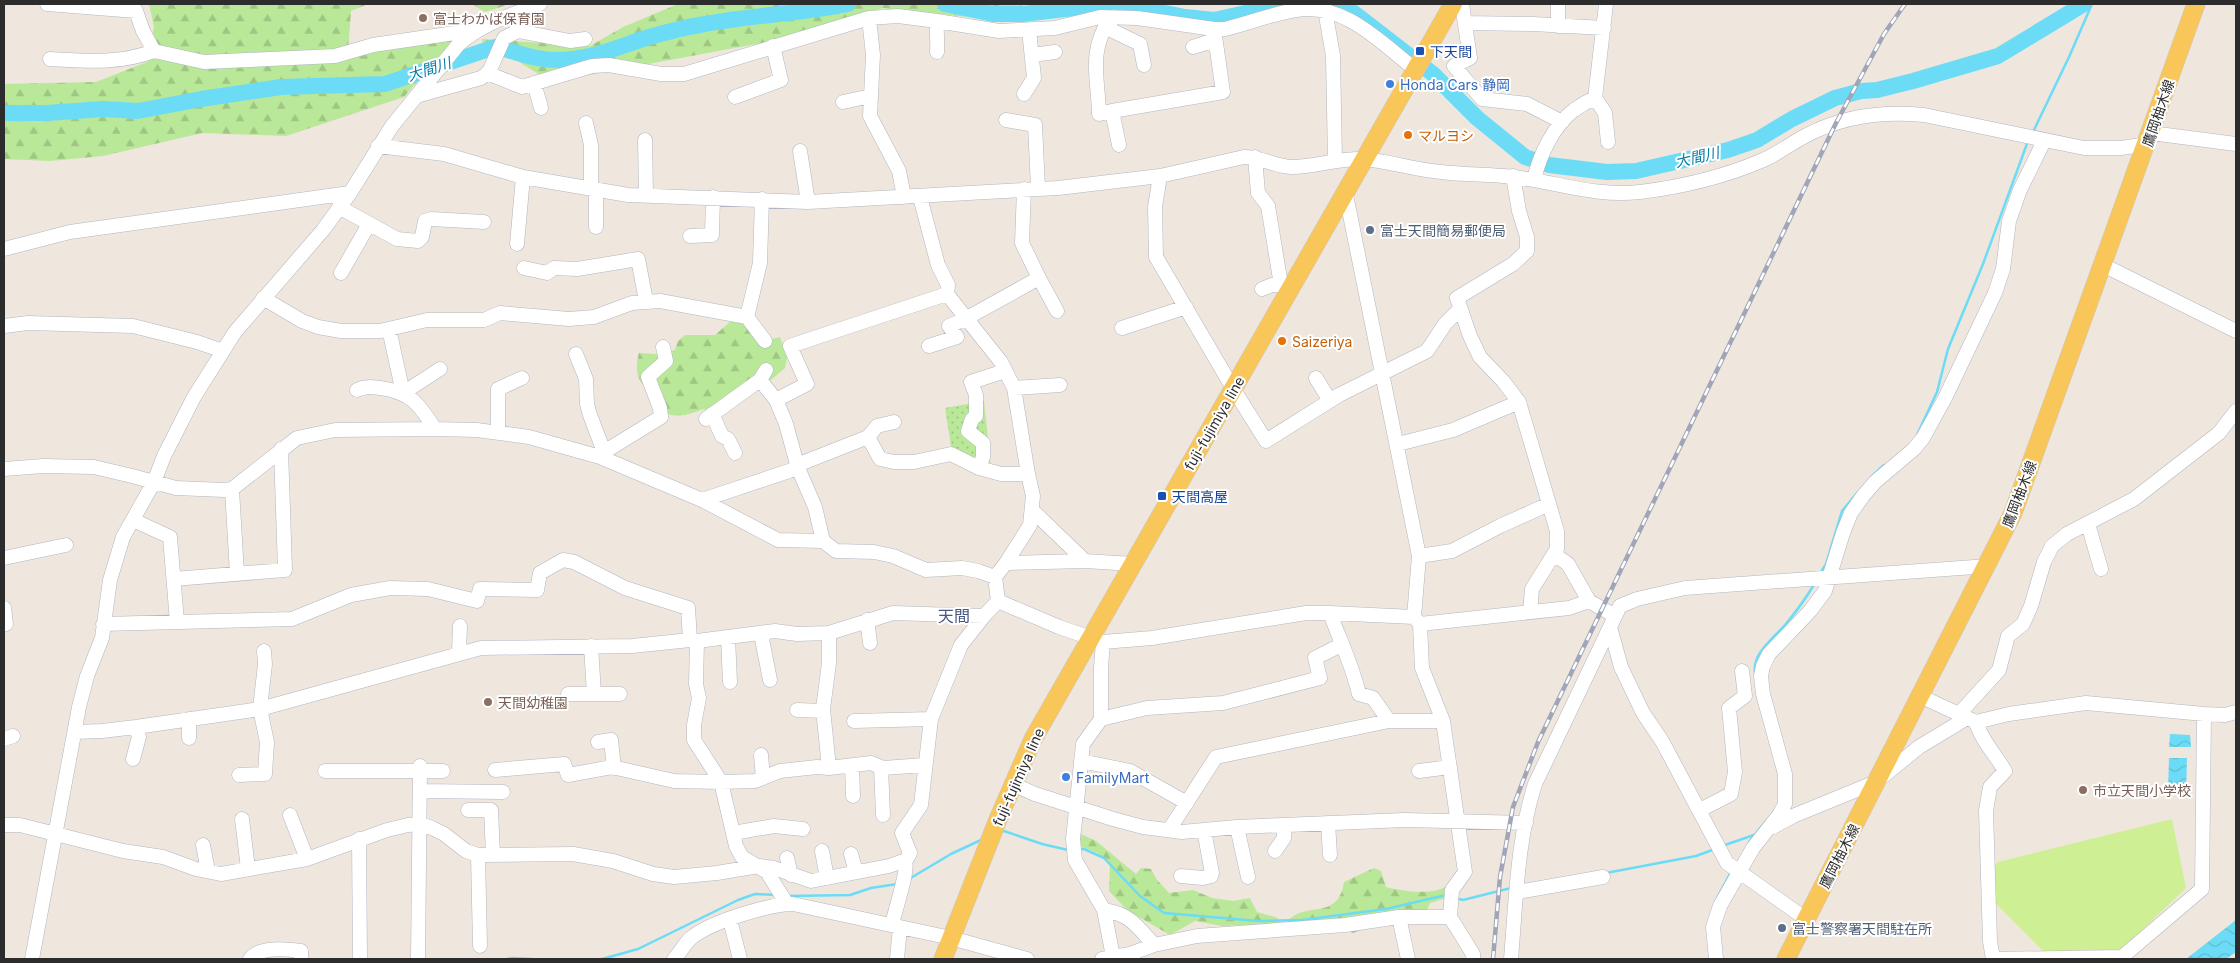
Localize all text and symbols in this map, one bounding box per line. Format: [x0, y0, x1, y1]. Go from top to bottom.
place label: 富士わかば保育園 [433, 10, 545, 27]
marker: 富士わかば保育園 [417, 12, 429, 24]
place label: 下天間 [1430, 43, 1472, 60]
marker: 下天間 [1414, 45, 1426, 57]
water label: 大間川 [405, 52, 455, 85]
place label: Honda Cars 静岡 [1400, 76, 1510, 93]
street label: 鷹岡柚木線 [2139, 77, 2177, 149]
marker: Honda Cars 静岡 [1384, 78, 1396, 90]
place label: マルヨシ [1418, 127, 1474, 144]
marker: マルヨシ [1402, 129, 1414, 141]
water label: 大間川 [1673, 142, 1723, 171]
place label: 富士天間簡易郵便局 [1380, 222, 1506, 239]
marker: 富士天間簡易郵便局 [1364, 224, 1376, 236]
place label: Saizeriya [1292, 333, 1352, 350]
marker: Saizeriya [1276, 335, 1288, 347]
street label: fuji-fujimiya line [1180, 373, 1248, 473]
street label: 鷹岡柚木線 [1999, 458, 2039, 530]
place label: 天間高屋 [1172, 488, 1228, 505]
marker: 天間高屋 [1156, 490, 1168, 502]
district label: 天間 [938, 606, 970, 626]
place label: 天間幼稚園 [498, 694, 568, 711]
marker: 天間幼稚園 [482, 696, 494, 708]
street label: fuji-fujimiya line [989, 725, 1047, 829]
place label: FamilyMart [1076, 769, 1150, 786]
marker: FamilyMart [1060, 771, 1072, 783]
place label: 市立天間小学校 [2093, 782, 2191, 799]
marker: 市立天間小学校 [2077, 784, 2089, 796]
street label: 鷹岡柚木線 [1816, 821, 1862, 891]
place label: 富士警察署天間駐在所 [1792, 920, 1932, 937]
marker: 富士警察署天間駐在所 [1776, 922, 1788, 934]

